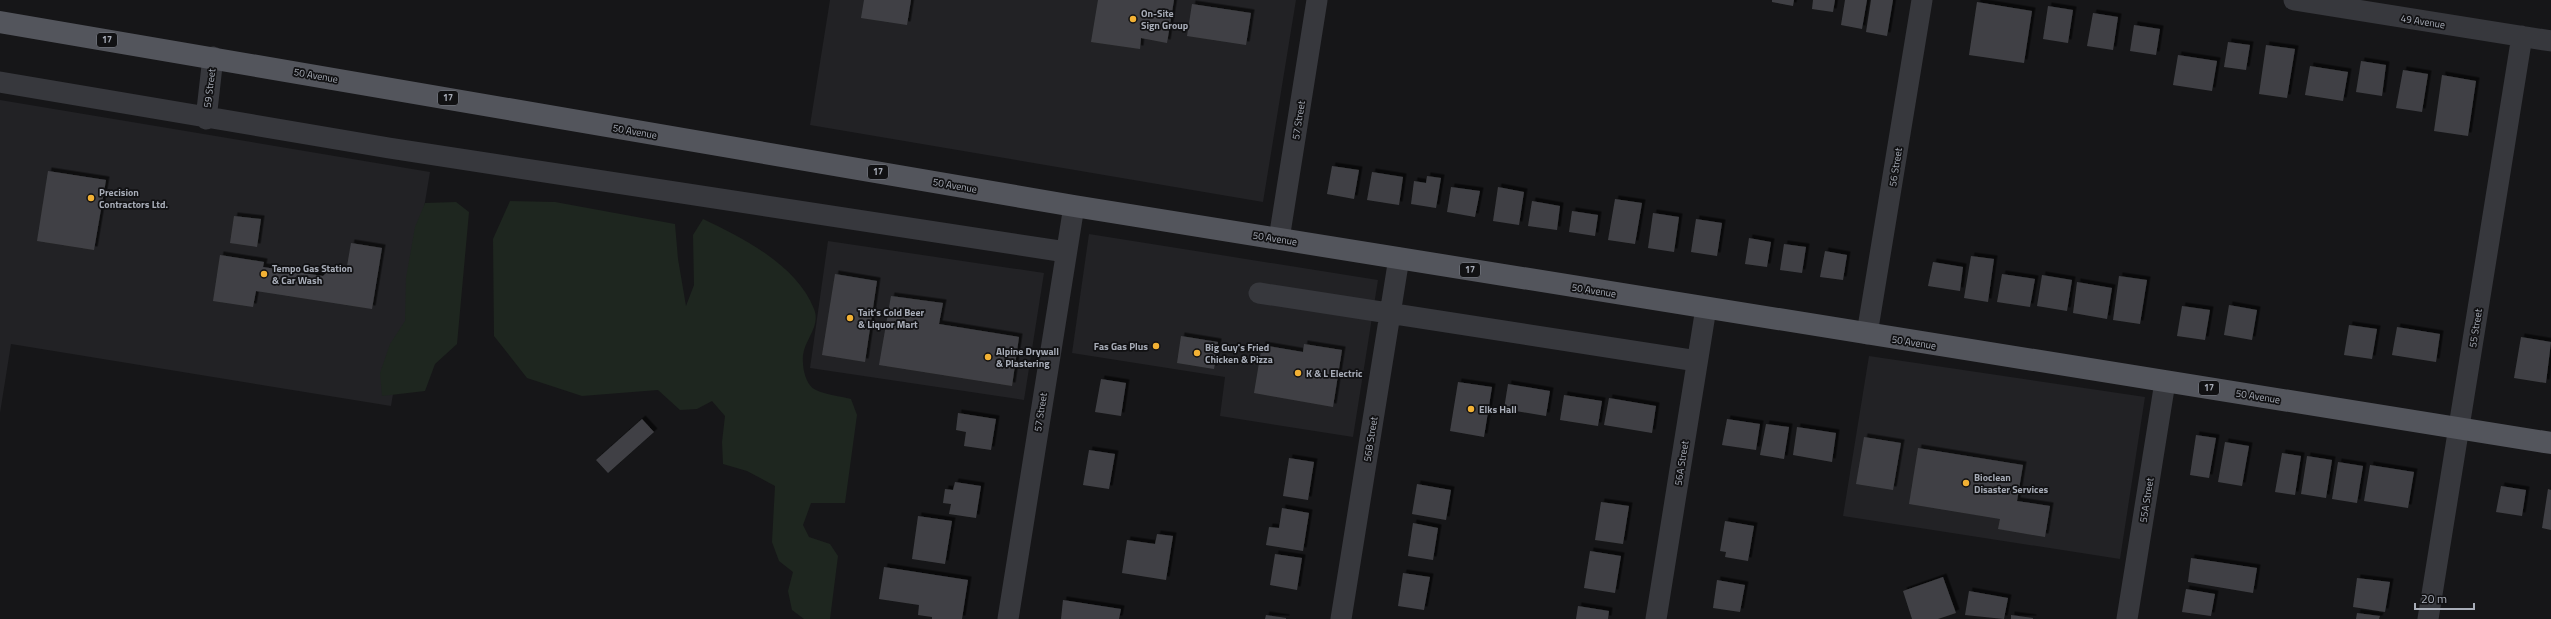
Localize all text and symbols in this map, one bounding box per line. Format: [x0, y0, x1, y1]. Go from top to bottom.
place label: On-Site Sign Group [1141, 6, 1189, 33]
street label: 49 Avenue [2400, 11, 2446, 32]
marker: On-Site Sign Group [1128, 14, 1138, 24]
road number: 17 [97, 33, 117, 47]
street label: 50 Avenue [293, 64, 339, 87]
street label: 59 Street [200, 67, 219, 108]
road number: 17 [438, 91, 458, 105]
street label: 57 Street [1288, 99, 1309, 141]
street label: 50 Avenue [612, 120, 658, 143]
street label: 56 Street [1885, 146, 1906, 188]
road number: 17 [868, 165, 888, 179]
street label: 50 Avenue [932, 174, 978, 197]
place label: Precision Contractors Ltd. [99, 185, 168, 212]
marker: Precision Contractors Ltd. [86, 193, 96, 203]
street label: 50 Avenue [1252, 228, 1298, 249]
place label: Tempo Gas Station & Car Wash [272, 261, 352, 288]
road number: 17 [1460, 263, 1480, 277]
marker: Tempo Gas Station & Car Wash [259, 269, 269, 279]
street label: 50 Avenue [1571, 280, 1617, 301]
place label: Tait's Cold Beer & Liquor Mart [858, 305, 925, 332]
street label: 55 Street [2465, 307, 2486, 349]
marker: Tait's Cold Beer & Liquor Mart [845, 313, 855, 323]
street label: 50 Avenue [1891, 332, 1937, 353]
place label: Fas Gas Plus [1094, 339, 1148, 354]
place label: Big Guy's Fried Chicken & Pizza [1205, 340, 1273, 367]
marker: Fas Gas Plus [1151, 341, 1161, 351]
place label: Alpine Drywall & Plastering [996, 344, 1059, 371]
marker: Big Guy's Fried Chicken & Pizza [1192, 348, 1202, 358]
marker: Alpine Drywall & Plastering [983, 352, 993, 362]
place label: K & L Electric [1306, 366, 1363, 381]
marker: K & L Electric [1293, 368, 1303, 378]
road number: 17 [2199, 381, 2219, 395]
street label: 50 Avenue [2235, 386, 2281, 407]
street label: 57 Street [1030, 391, 1051, 433]
place label: Elks Hall [1479, 402, 1517, 417]
marker: Elks Hall [1466, 404, 1476, 414]
street label: 56B Street [1360, 415, 1382, 463]
street label: 56A Street [1671, 439, 1693, 487]
place label: Bioclean Disaster Services [1974, 470, 2049, 497]
street label: 55A Street [2136, 476, 2158, 524]
marker: Bioclean Disaster Services [1961, 478, 1971, 488]
scale bar [2415, 585, 2474, 611]
text: 20 m [2421, 589, 2447, 608]

